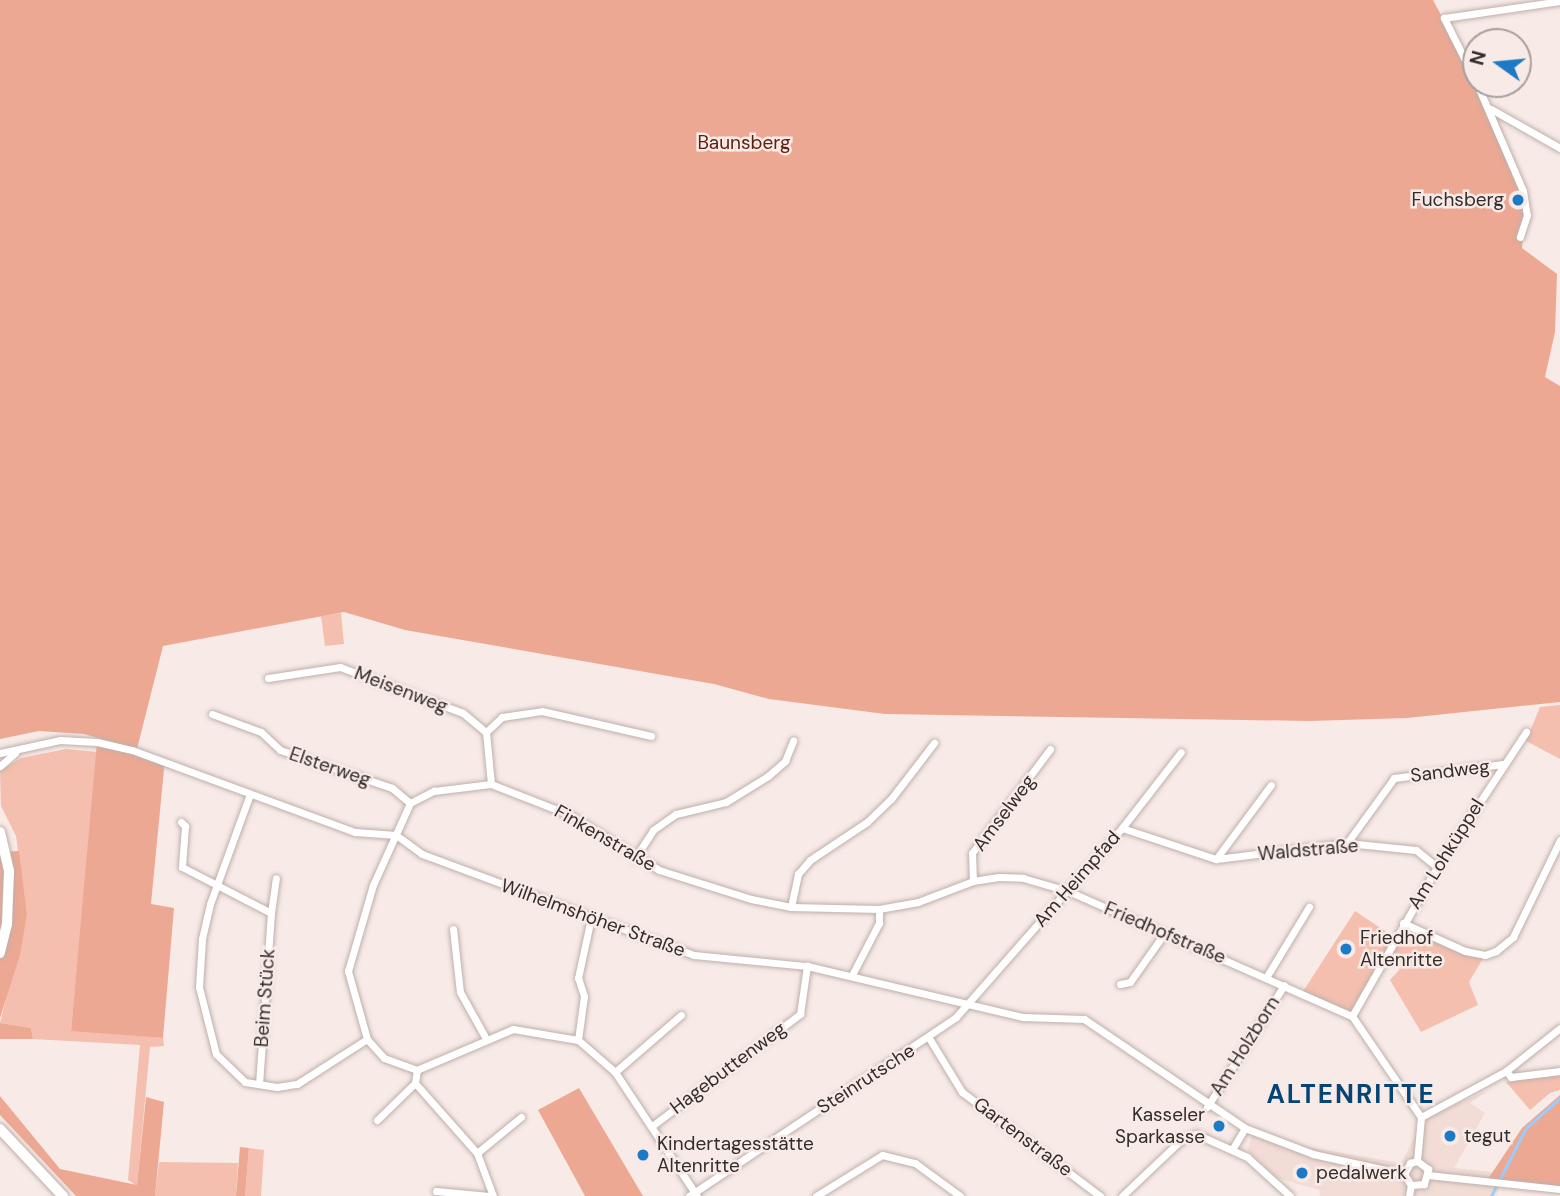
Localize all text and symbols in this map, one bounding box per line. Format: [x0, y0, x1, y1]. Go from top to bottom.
north arrow [1462, 28, 1532, 98]
text: N [1464, 48, 1492, 68]
park label: Baunsberg [697, 132, 791, 154]
place label: Fuchsberg [1412, 189, 1504, 211]
marker: Fuchsberg [1510, 192, 1526, 208]
street label: Meisenweg [351, 662, 451, 718]
street label: Elsterweg [286, 742, 374, 792]
street label: Sandweg [1409, 755, 1491, 787]
street label: Amselweg [968, 770, 1040, 856]
street label: Am Lohküppel [1403, 795, 1489, 913]
street label: Finkenstraße [550, 800, 660, 876]
street label: Am Heimpfad [1029, 826, 1125, 932]
street label: Waldstraße [1257, 834, 1359, 866]
street label: Wilhelmshöher Straße [498, 874, 688, 962]
street label: Friedhofstraße [1101, 897, 1229, 969]
place label: Friedhof Altenritte [1360, 927, 1443, 971]
marker: Friedhof Altenritte [1338, 941, 1354, 957]
street label: Beim Stück [250, 948, 280, 1048]
street label: Am Holzborn [1205, 992, 1285, 1100]
street label: Hagebuttenweg [666, 1017, 790, 1119]
street label: Steinrutsche [813, 1039, 919, 1119]
district label: ALTENRITTE [1268, 1079, 1434, 1111]
street label: Gartenstraße [969, 1092, 1077, 1182]
place label: Kasseler Sparkasse [1115, 1104, 1205, 1148]
marker: Kasseler Sparkasse [1211, 1118, 1227, 1134]
place label: tegut [1464, 1125, 1511, 1147]
marker: tegut [1442, 1128, 1458, 1144]
place label: Kindertagesstätte Altenritte [657, 1133, 814, 1177]
marker: Kindertagesstätte Altenritte [635, 1147, 651, 1163]
place label: pedalwerk [1316, 1162, 1407, 1184]
marker: pedalwerk [1294, 1165, 1310, 1181]

